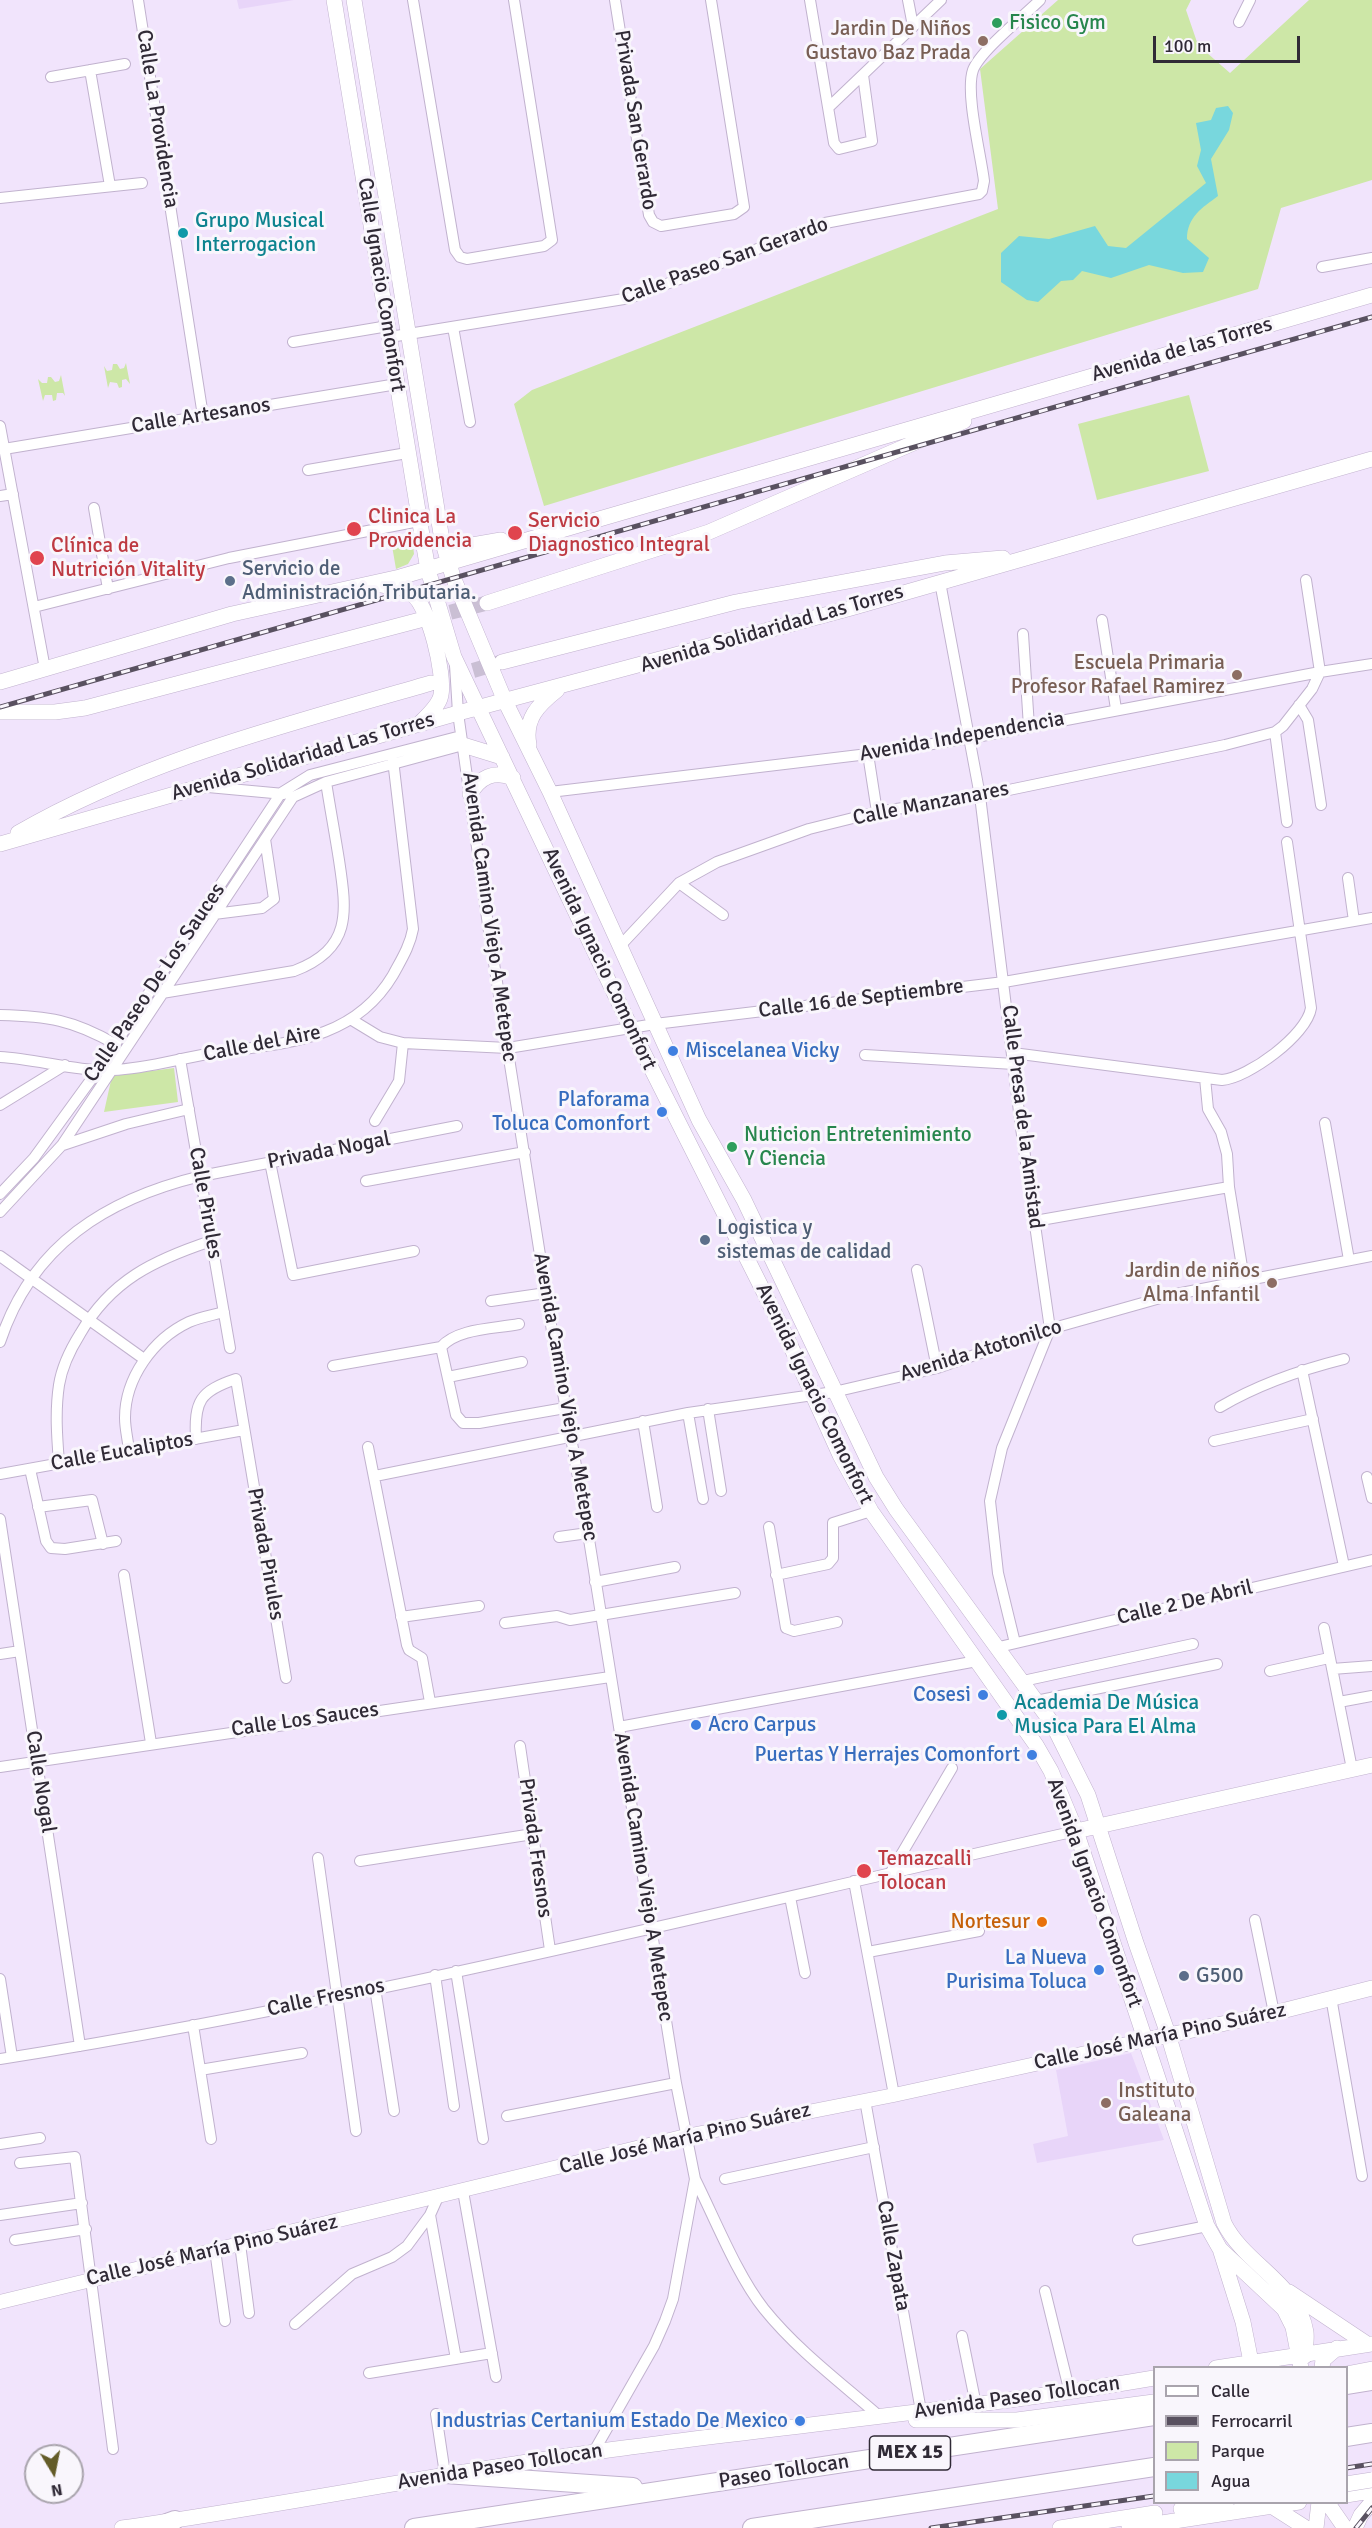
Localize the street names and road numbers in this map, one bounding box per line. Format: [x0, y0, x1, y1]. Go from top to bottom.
street label: Calle La Providencia [130, 28, 184, 210]
street label: Privada San Gerardo [608, 28, 662, 212]
street label: Calle Ignacio Comonfort [352, 176, 410, 394]
street label: Calle Paseo San Gerardo [618, 212, 832, 310]
street label: Avenida de las Torres [1089, 312, 1275, 388]
street label: Calle Artesanos [130, 393, 272, 439]
street label: Avenida Solidaridad Las Torres [637, 579, 907, 679]
street label: Avenida Solidaridad Las Torres [168, 707, 438, 807]
street label: Avenida Independencia [858, 707, 1066, 767]
street label: Avenida Camino Viejo A Metepec [456, 771, 522, 1063]
street label: Calle Manzanares [851, 777, 1011, 831]
street label: Avenida Ignacio Comonfort [536, 844, 662, 1074]
street label: Calle Paseo De Los Sauces [79, 879, 231, 1087]
street label: Calle 16 de Septiembre [757, 974, 965, 1024]
street label: Calle Presa de la Amistad [996, 1004, 1048, 1230]
street label: Calle del Aire [201, 1020, 323, 1068]
street label: Privada Nogal [265, 1127, 393, 1175]
street label: Calle Pirules [183, 1145, 227, 1261]
street label: Avenida Camino Viejo A Metepec [527, 1251, 603, 1543]
street label: Avenida Ignacio Comonfort [750, 1280, 878, 1508]
street label: Avenida Atotonilco [897, 1314, 1065, 1388]
street label: Calle Eucaliptos [49, 1427, 195, 1477]
street label: Privada Pirules [241, 1486, 289, 1622]
street label: Calle 2 De Abril [1115, 1575, 1255, 1631]
street label: Calle Los Sauces [230, 1697, 380, 1743]
street label: Calle Nogal [19, 1729, 61, 1835]
street label: Avenida Camino Viejo A Metepec [608, 1731, 678, 2023]
street label: Avenida Ignacio Comonfort [1041, 1775, 1147, 2011]
street label: Privada Fresnos [513, 1777, 557, 1919]
street label: Calle Fresnos [265, 1973, 387, 2023]
street label: Calle José María Pino Suárez [1032, 1998, 1288, 2076]
street label: Calle José María Pino Suárez [557, 2098, 813, 2180]
street label: Calle Zapata [871, 2199, 915, 2313]
street label: Calle José María Pino Suárez [84, 2210, 340, 2292]
street label: Avenida Paseo Tollocan [913, 2371, 1121, 2425]
road number: MEX 15 [870, 2436, 950, 2470]
street label: Avenida Paseo Tollocan [396, 2438, 604, 2496]
street label: Paseo Tollocan [717, 2449, 851, 2495]

